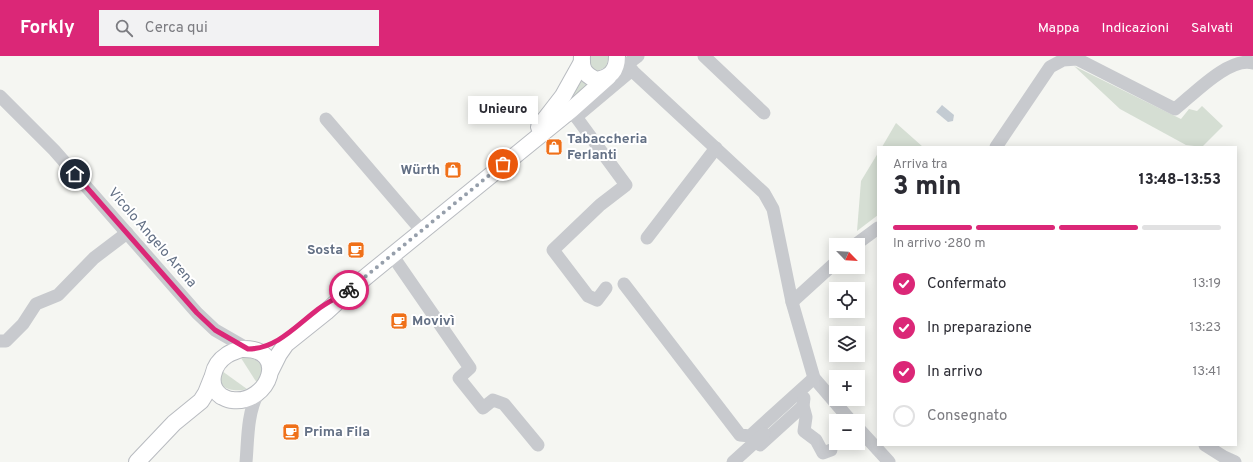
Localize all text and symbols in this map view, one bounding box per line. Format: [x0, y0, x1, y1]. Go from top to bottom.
search box [99, 10, 379, 46]
text: Forkly [20, 16, 75, 40]
icon: search [113, 17, 135, 39]
text: Cerca qui [145, 19, 208, 38]
text: Mappa [1038, 20, 1079, 37]
text: Indicazioni [1101, 20, 1169, 37]
text: Salvati [1191, 20, 1233, 37]
callout: Unieuro [468, 96, 538, 124]
text: Unieuro [479, 102, 527, 118]
place label: Tabaccheria Ferlanti [567, 131, 647, 164]
shop icon: Tabaccheria Ferlanti [544, 137, 564, 157]
pin [486, 147, 520, 181]
icon: bag [492, 153, 514, 175]
pin [58, 157, 92, 191]
text: Arriva tra [893, 157, 947, 173]
shop icon: Würth [443, 160, 463, 180]
place label: Würth [400, 162, 440, 179]
icon: home [64, 163, 86, 185]
text: 3 min [893, 171, 961, 204]
text: 13:48–13:53 [1139, 171, 1221, 190]
street label: Vicolo Angelo Arena [104, 185, 200, 291]
text: In arrivo · 280 m [893, 236, 985, 252]
north arrow [829, 238, 865, 274]
map controls [829, 238, 865, 450]
cafe icon: Sosta [346, 240, 366, 260]
place label: Sosta [307, 242, 343, 259]
courier [329, 270, 369, 310]
icon: check [893, 273, 915, 295]
text: Confermato [927, 275, 1006, 294]
text: 13:19 [1193, 276, 1221, 292]
icon: bike [338, 279, 360, 301]
button: locate [829, 282, 865, 318]
cafe icon: Movivì [389, 311, 409, 331]
place label: Movivì [412, 313, 455, 330]
icon: check [893, 317, 915, 339]
text: In preparazione [927, 319, 1032, 338]
text: 13:23 [1190, 320, 1221, 336]
button: layers [829, 326, 865, 362]
icon: check [893, 361, 915, 383]
text: In arrivo [927, 363, 983, 382]
text: 13:41 [1192, 364, 1221, 380]
button: + [829, 370, 865, 406]
text: Consegnato [927, 407, 1007, 426]
button: − [829, 414, 865, 450]
cafe icon: Prima Fila [281, 422, 301, 442]
place label: Prima Fila [304, 424, 370, 441]

